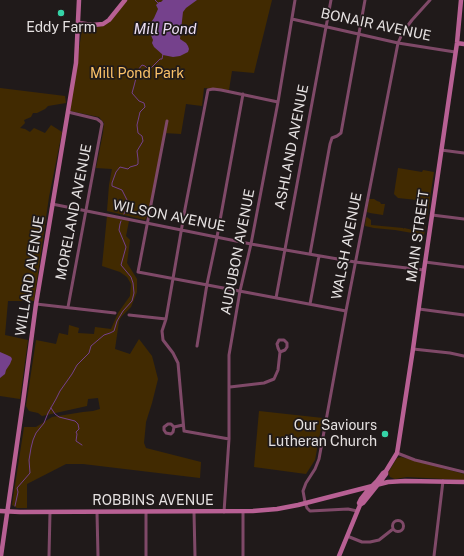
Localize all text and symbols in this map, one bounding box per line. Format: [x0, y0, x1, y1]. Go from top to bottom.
street label: BONAIR AVENUE [319, 5, 433, 45]
marker: Eddy Farm [56, 8, 66, 18]
place label: Eddy Farm [26, 20, 96, 36]
water label: Mill Pond [133, 20, 197, 38]
park label: Mill Pond Park [90, 66, 184, 82]
street label: ASHLAND AVENUE [272, 83, 312, 211]
street label: MORELAND AVENUE [53, 142, 95, 282]
street label: AUDUBON AVENUE [218, 188, 258, 316]
street label: MAIN STREET [403, 189, 433, 283]
street label: WALSH AVENUE [328, 191, 366, 301]
street label: WILSON AVENUE [111, 197, 227, 235]
street label: WILLARD AVENUE [12, 215, 48, 337]
place label: Our Saviours Lutheran Church [268, 418, 377, 450]
marker: Our Saviours Lutheran Church [380, 429, 390, 439]
street label: ROBBINS AVENUE [92, 493, 214, 509]

